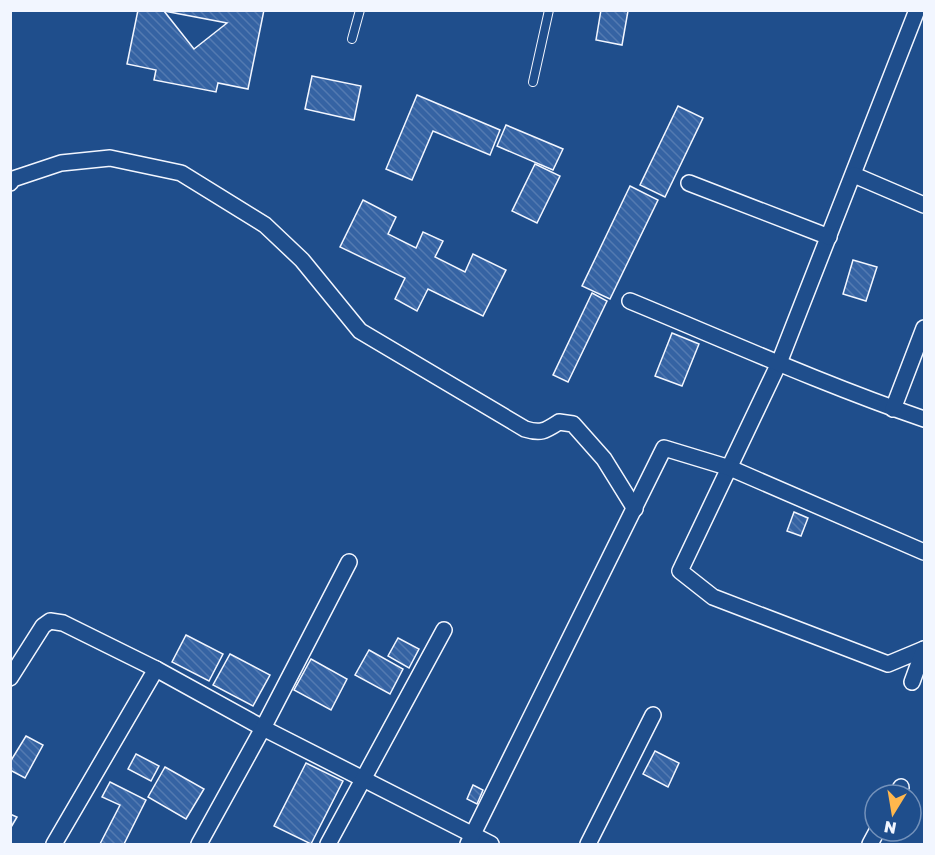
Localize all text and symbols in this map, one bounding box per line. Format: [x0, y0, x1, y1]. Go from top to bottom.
north arrow [863, 783, 923, 843]
text: N [882, 817, 898, 839]

